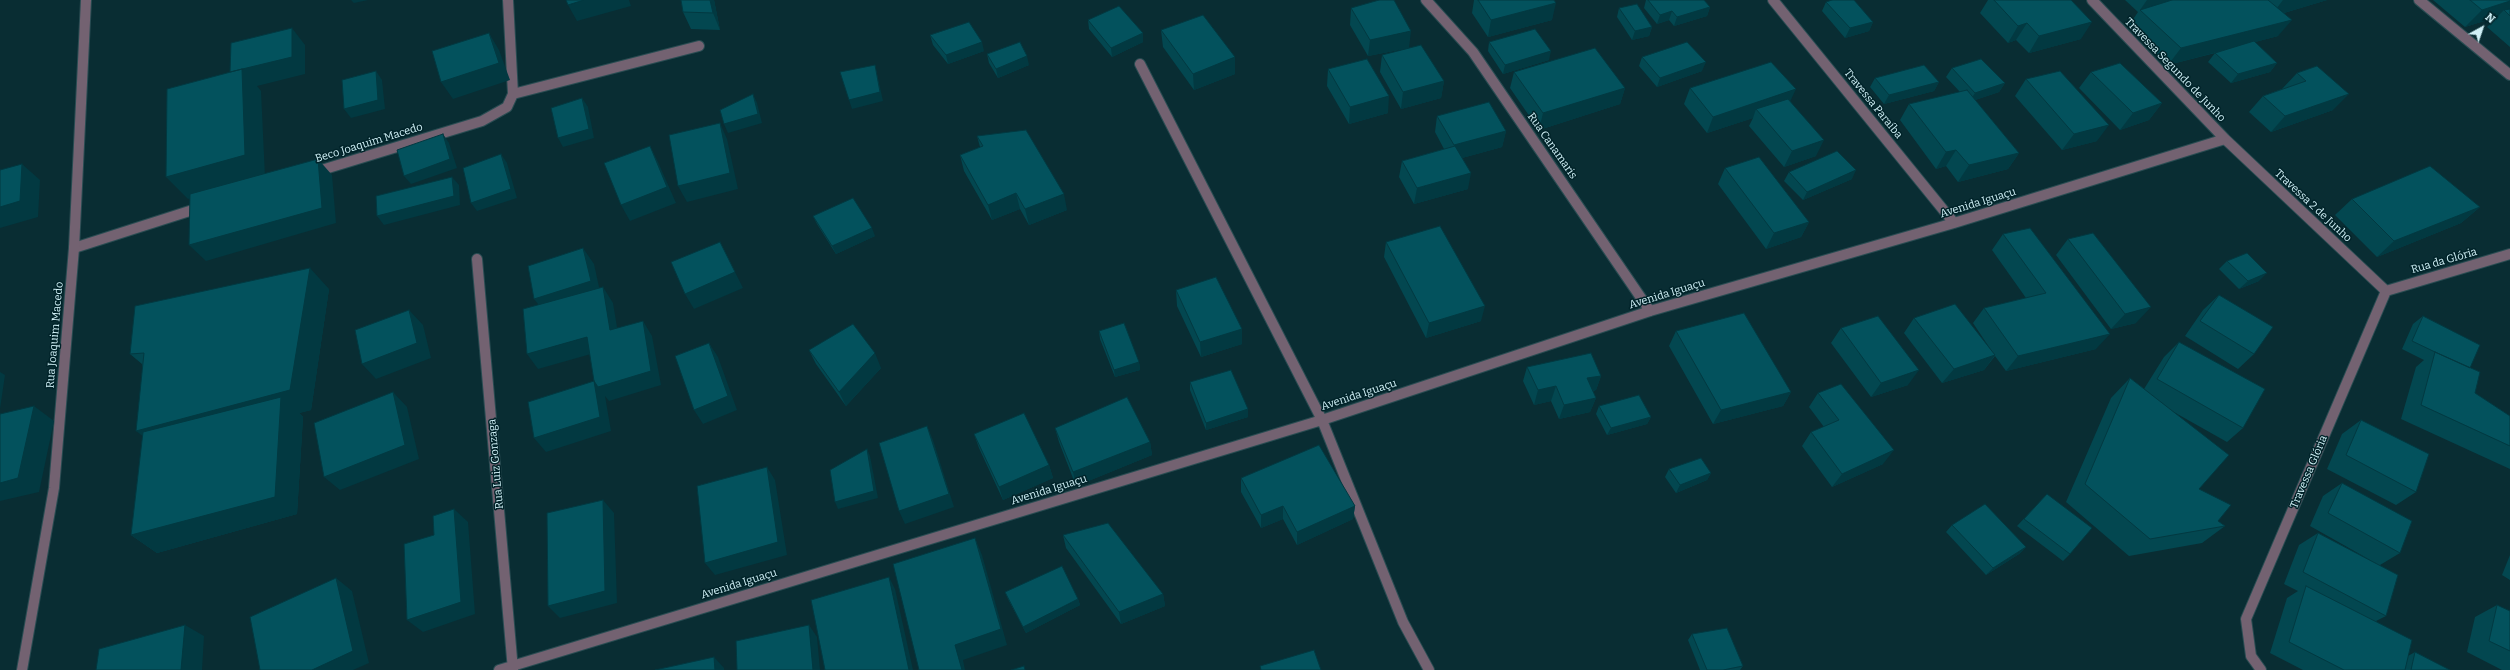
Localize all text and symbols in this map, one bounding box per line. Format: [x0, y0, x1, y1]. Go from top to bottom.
north arrow [2462, 8, 2502, 48]
text: N [2483, 11, 2497, 26]
street label: Travessa Segundo de Junho [2122, 15, 2228, 125]
street label: Travessa Paraíba [1841, 67, 1905, 141]
street label: Rua Canamaris [1524, 110, 1580, 182]
street label: Beco Joaquim Macedo [314, 120, 424, 166]
street label: Travessa 2 de Junho [2272, 167, 2354, 245]
street label: Avenida Iguaçu [1938, 185, 2018, 221]
street label: Rua da Glória [2409, 245, 2479, 277]
street label: Avenida Iguaçu [1627, 276, 1707, 312]
street label: Rua Joaquim Macedo [44, 281, 66, 389]
street label: Avenida Iguaçu [1320, 377, 1398, 413]
street label: Rua Luiz Gonzaga [485, 418, 507, 510]
street label: Travessa Glória [2288, 433, 2330, 511]
street label: Avenida Iguaçu [1009, 472, 1089, 508]
street label: Avenida Iguaçu [699, 566, 779, 602]

